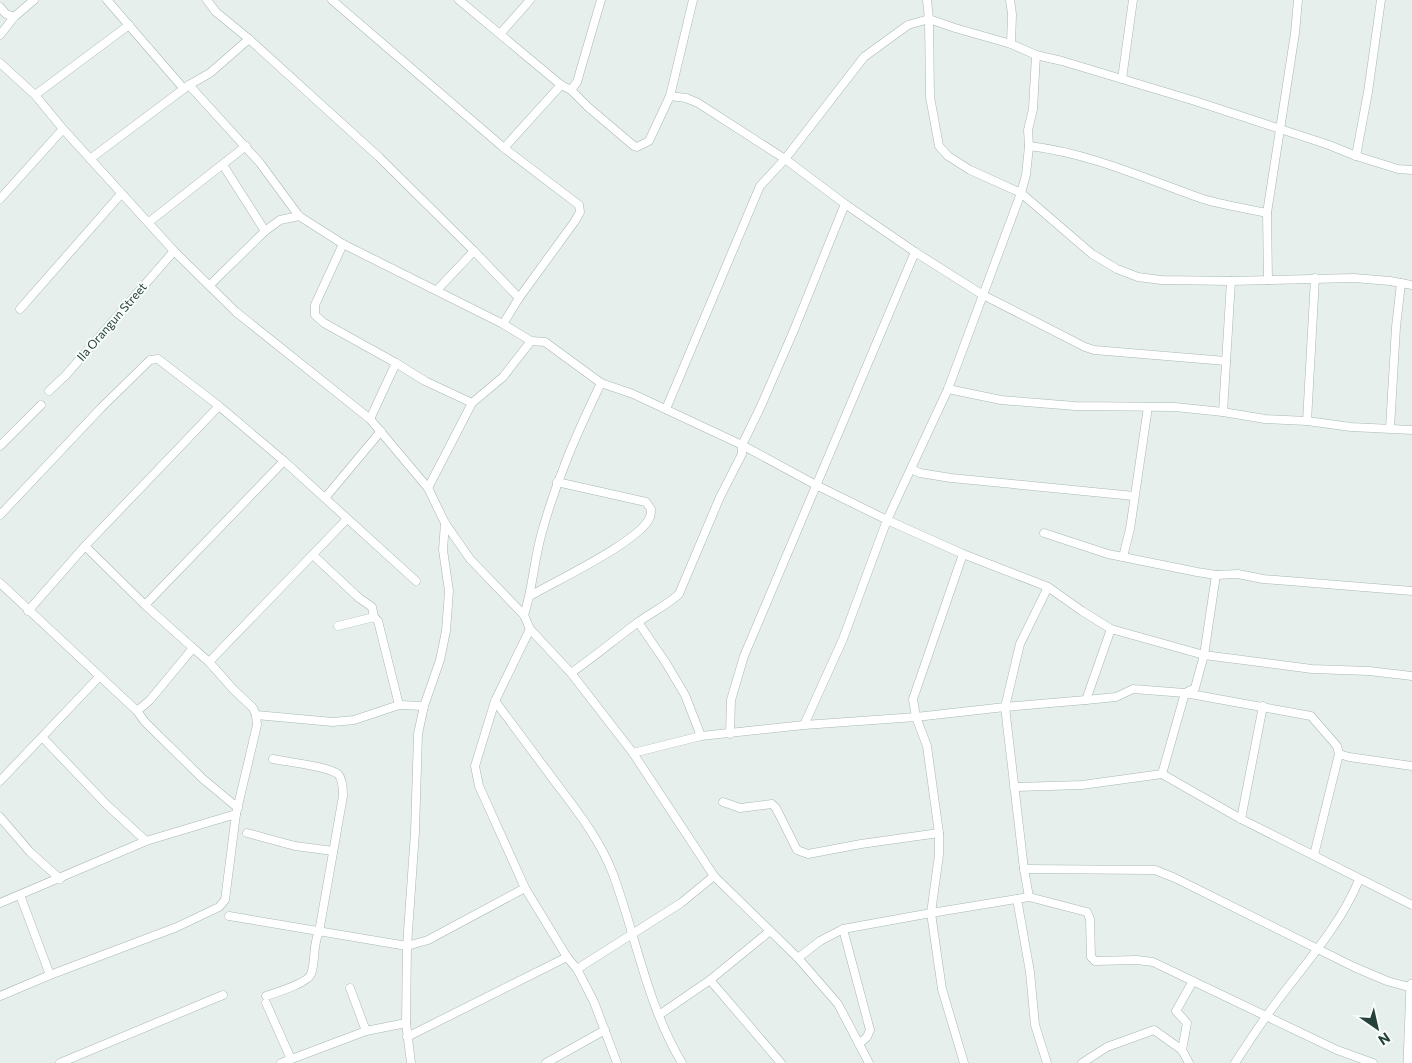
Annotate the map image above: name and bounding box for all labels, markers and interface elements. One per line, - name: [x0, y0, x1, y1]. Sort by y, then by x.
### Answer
- street label: Ila Orangun Street: [74, 279, 149, 363]
- north arrow: [1352, 1003, 1402, 1053]
- text: N: [1375, 1029, 1394, 1049]

